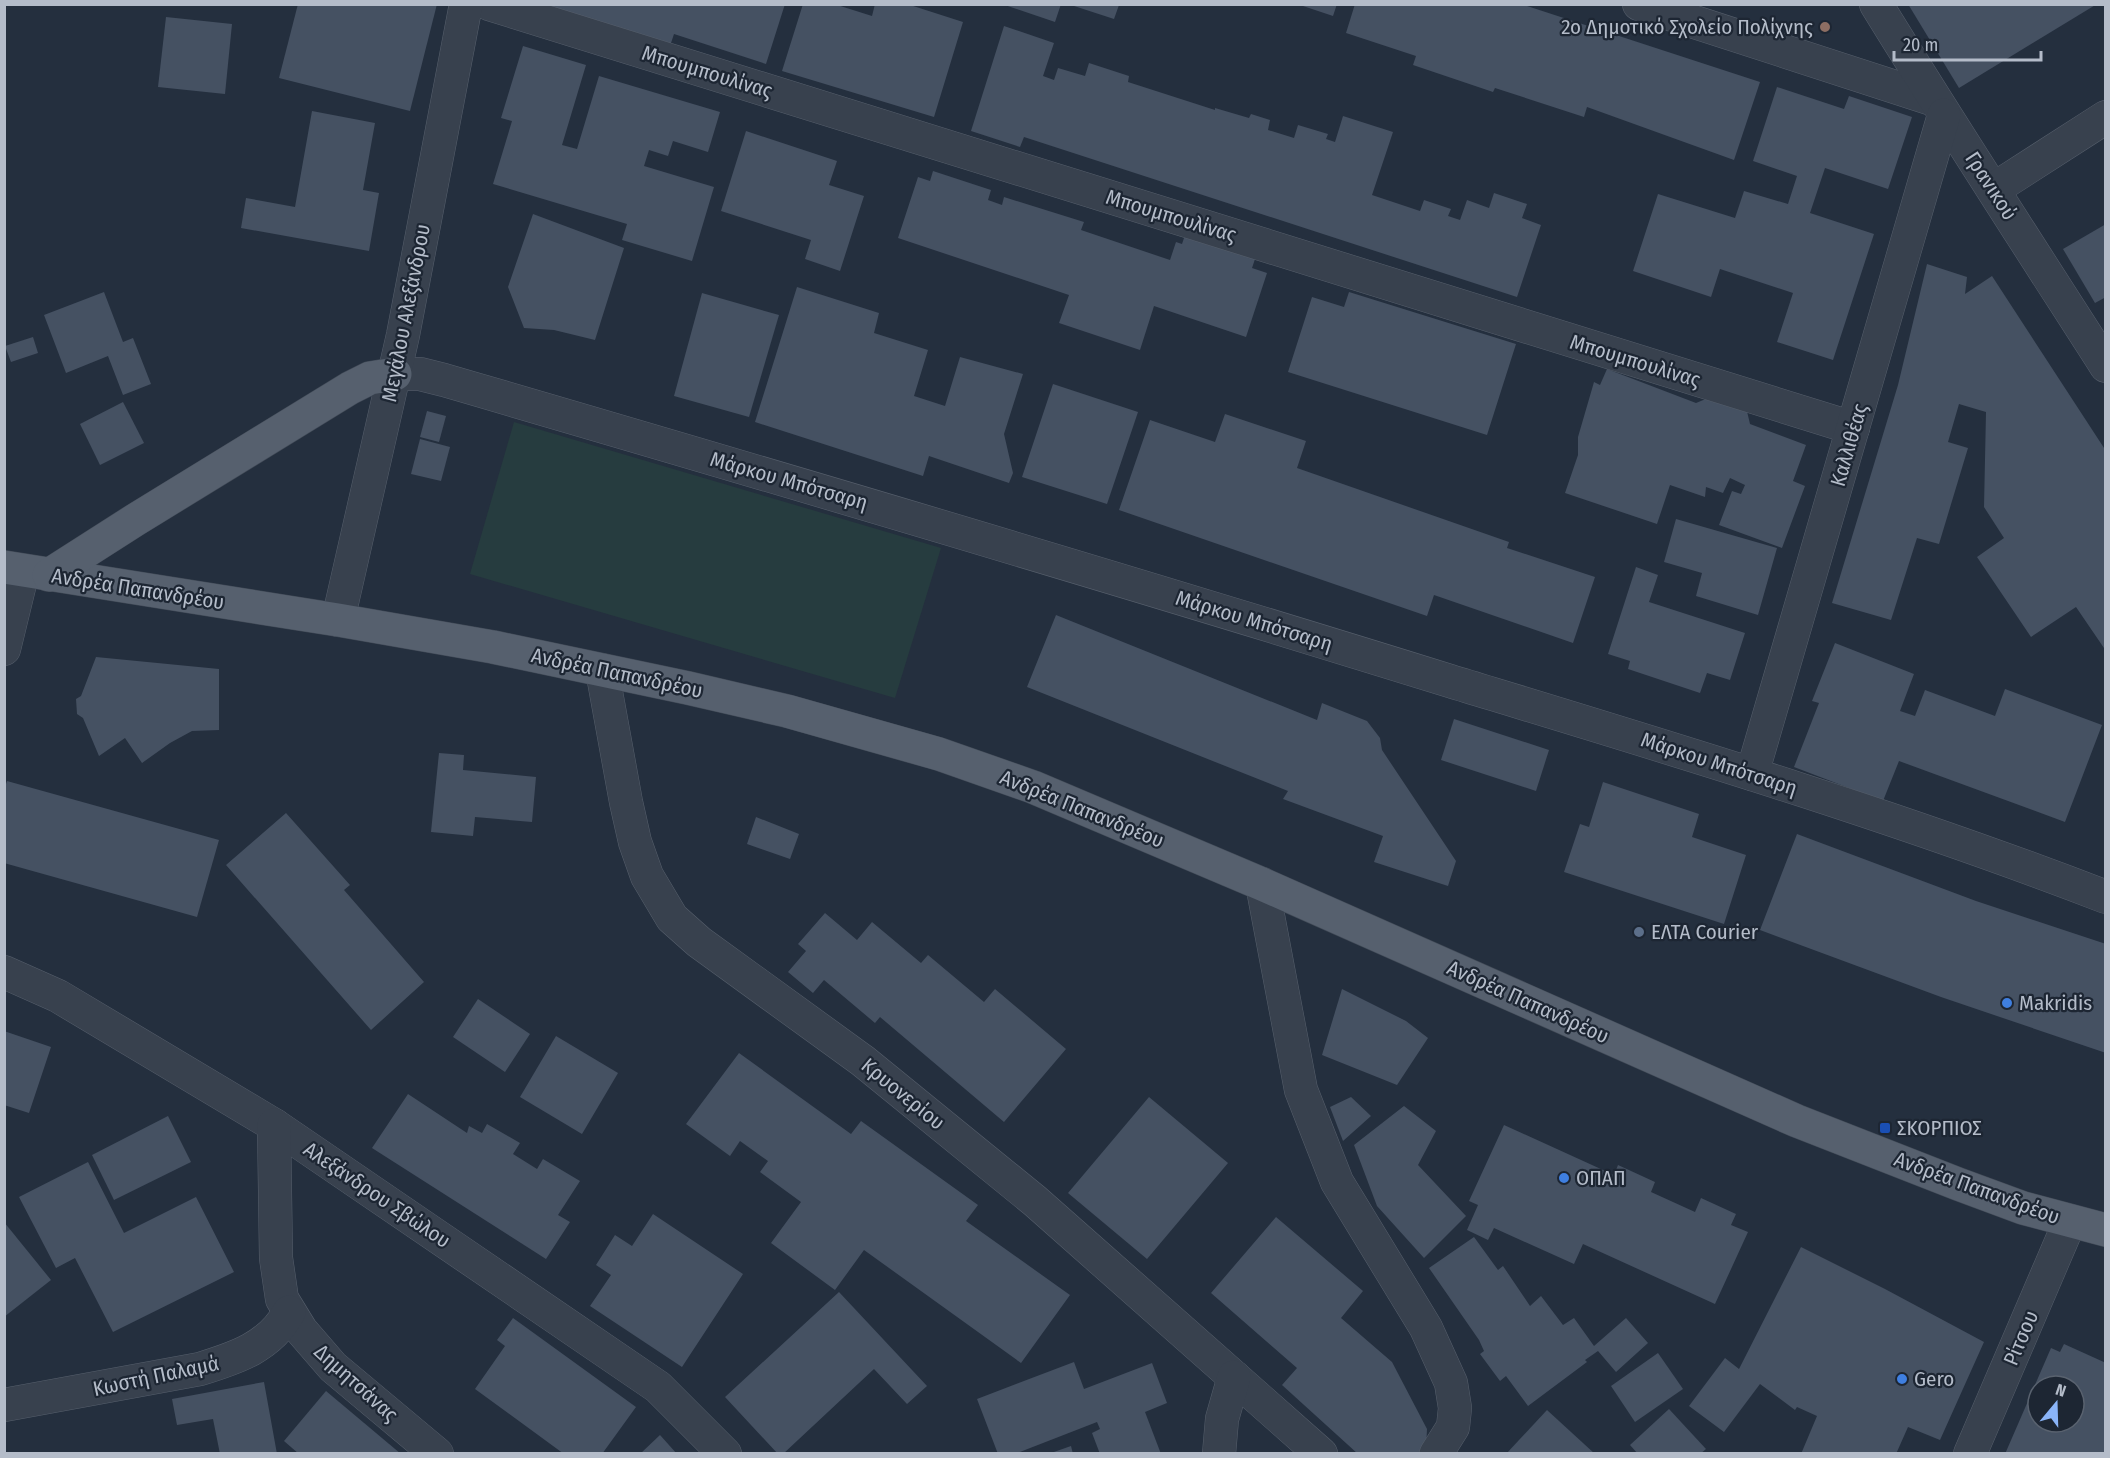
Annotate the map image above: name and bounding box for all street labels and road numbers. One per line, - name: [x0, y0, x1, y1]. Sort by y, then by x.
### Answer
- street label: Μπουμπουλίνας: [639, 40, 775, 104]
- street label: Γρανικού: [1959, 147, 2023, 225]
- street label: Μπουμπουλίνας: [1103, 184, 1239, 248]
- street label: Μεγάλου Αλεξάνδρου: [376, 222, 436, 404]
- street label: Μπουμπουλίνας: [1567, 329, 1703, 393]
- street label: Καλλιθέας: [1825, 400, 1873, 489]
- street label: Μάρκου Μπότσαρη: [707, 446, 871, 516]
- street label: Ανδρέα Παπανδρέου: [50, 563, 226, 615]
- street label: Μάρκου Μπότσαρη: [1172, 585, 1336, 657]
- street label: Ανδρέα Παπανδρέου: [529, 642, 705, 704]
- street label: Μάρκου Μπότσαρη: [1638, 726, 1800, 802]
- street label: Ανδρέα Παπανδρέου: [996, 764, 1168, 854]
- street label: Ανδρέα Παπανδρέου: [1443, 955, 1613, 1049]
- street label: Κρυονερίου: [856, 1052, 950, 1136]
- street label: Αλεξάνδρου Σβώλου: [299, 1136, 455, 1254]
- street label: Ανδρέα Παπανδρέου: [1891, 1146, 2063, 1230]
- street label: Ρίτσου: [1998, 1307, 2044, 1369]
- street label: Δημητσάνας: [309, 1339, 403, 1428]
- street label: Κωστή Παλαμά: [91, 1350, 221, 1402]

